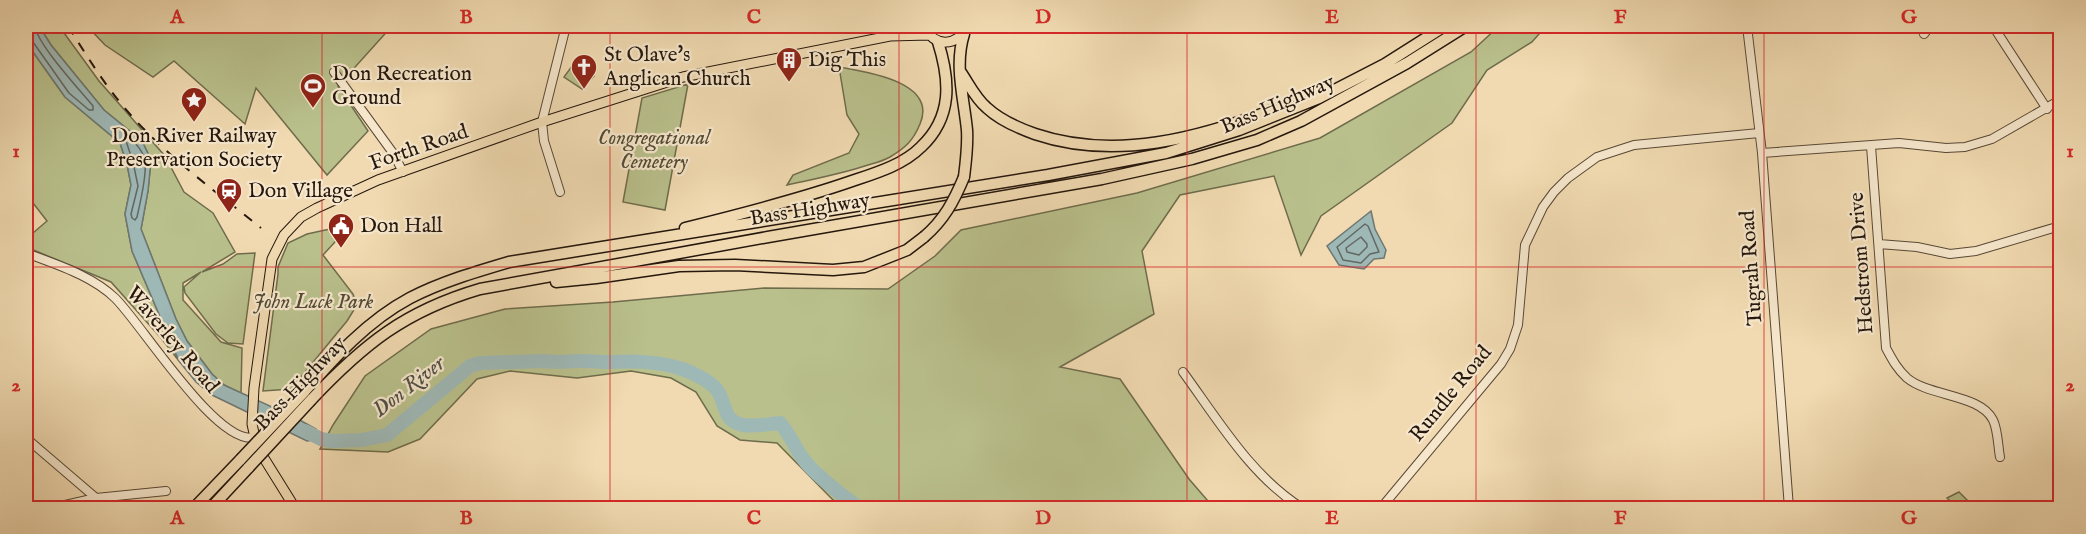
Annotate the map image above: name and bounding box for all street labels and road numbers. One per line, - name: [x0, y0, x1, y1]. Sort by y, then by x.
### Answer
- street label: Bass Highway: [1217, 69, 1340, 141]
- street label: Forth Road: [366, 118, 473, 177]
- street label: Bass Highway: [748, 187, 873, 233]
- street label: Hedstrom Drive: [1844, 191, 1880, 335]
- street label: Tugrah Road: [1734, 209, 1770, 327]
- street label: Waverley Road: [119, 281, 225, 400]
- street label: Bass Highway: [249, 331, 353, 437]
- street label: Rundle Road: [1404, 340, 1499, 448]

